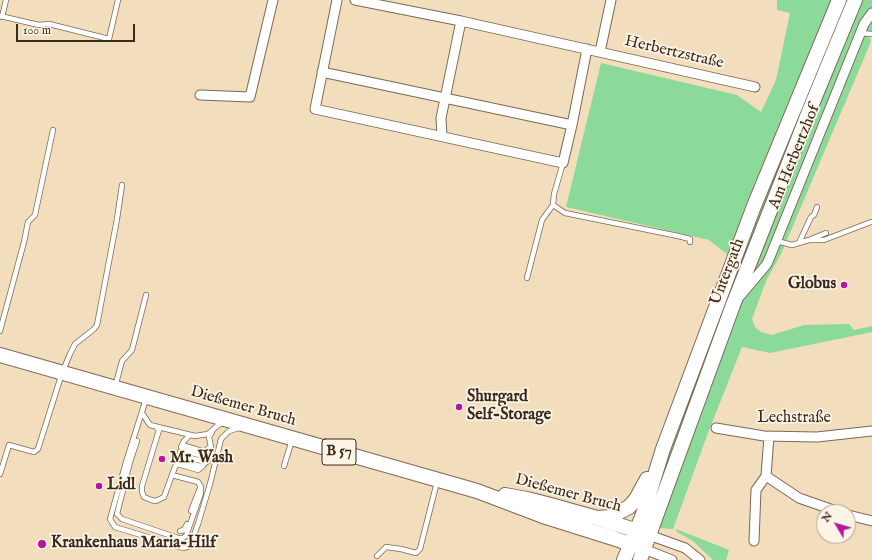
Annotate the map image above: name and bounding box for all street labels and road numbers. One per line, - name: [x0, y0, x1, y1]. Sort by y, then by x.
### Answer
- street label: Herbertzstraße: [623, 32, 725, 74]
- street label: Am Herbertzhof: [765, 102, 825, 212]
- street label: Untergath: [707, 236, 749, 308]
- street label: Dießemer Bruch: [188, 383, 298, 431]
- street label: Lechstraße: [757, 409, 831, 429]
- road number: B 57: [322, 439, 356, 465]
- street label: Dießemer Bruch: [513, 471, 623, 517]

